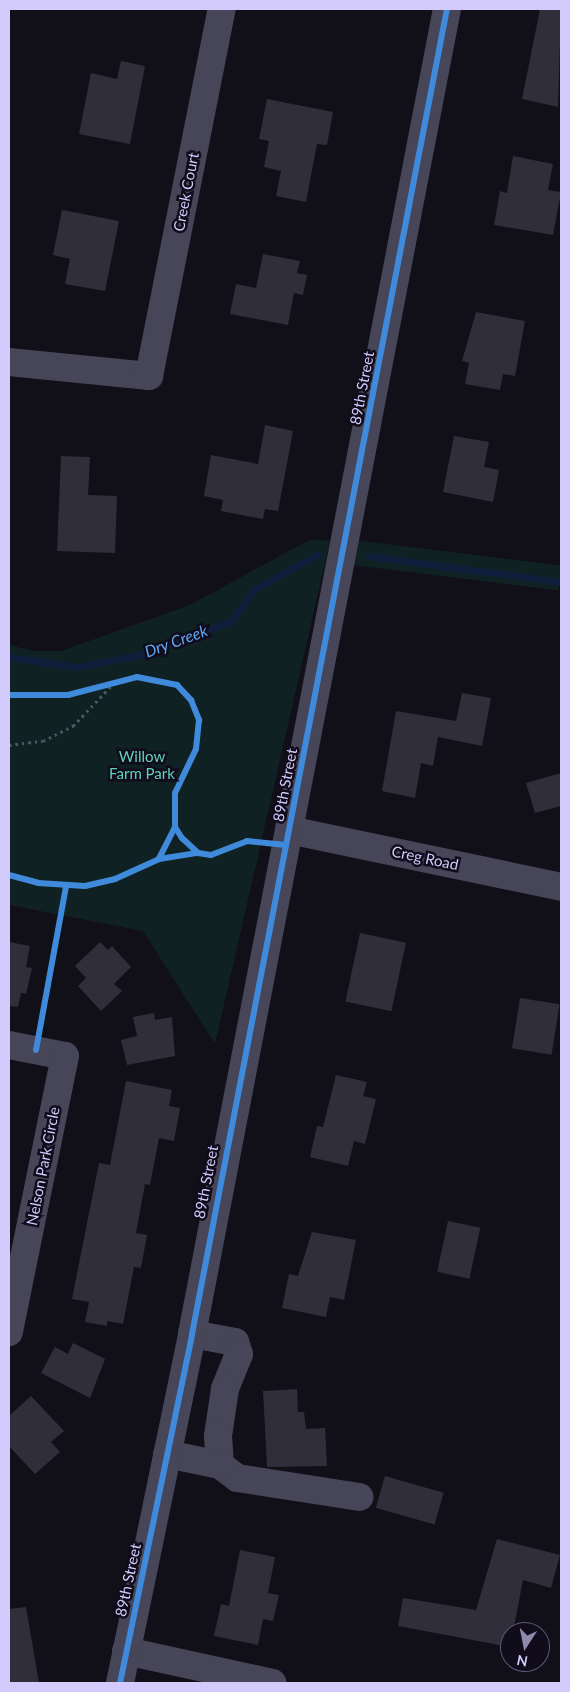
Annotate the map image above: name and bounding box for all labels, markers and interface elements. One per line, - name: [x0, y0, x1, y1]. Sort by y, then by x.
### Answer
- street label: Creek Court: [170, 151, 202, 233]
- street label: 89th Street: [346, 350, 378, 426]
- water label: Dry Creek: [142, 621, 210, 661]
- park label: Willow Farm Park: [109, 747, 175, 782]
- street label: 89th Street: [269, 747, 301, 823]
- street label: Creg Road: [390, 842, 460, 874]
- street label: Nelson Park Circle: [23, 1105, 63, 1227]
- street label: 89th Street: [190, 1144, 222, 1220]
- street label: 89th Street: [111, 1542, 145, 1618]
- north arrow: [500, 1622, 550, 1672]
- text: N: [515, 1652, 529, 1671]

